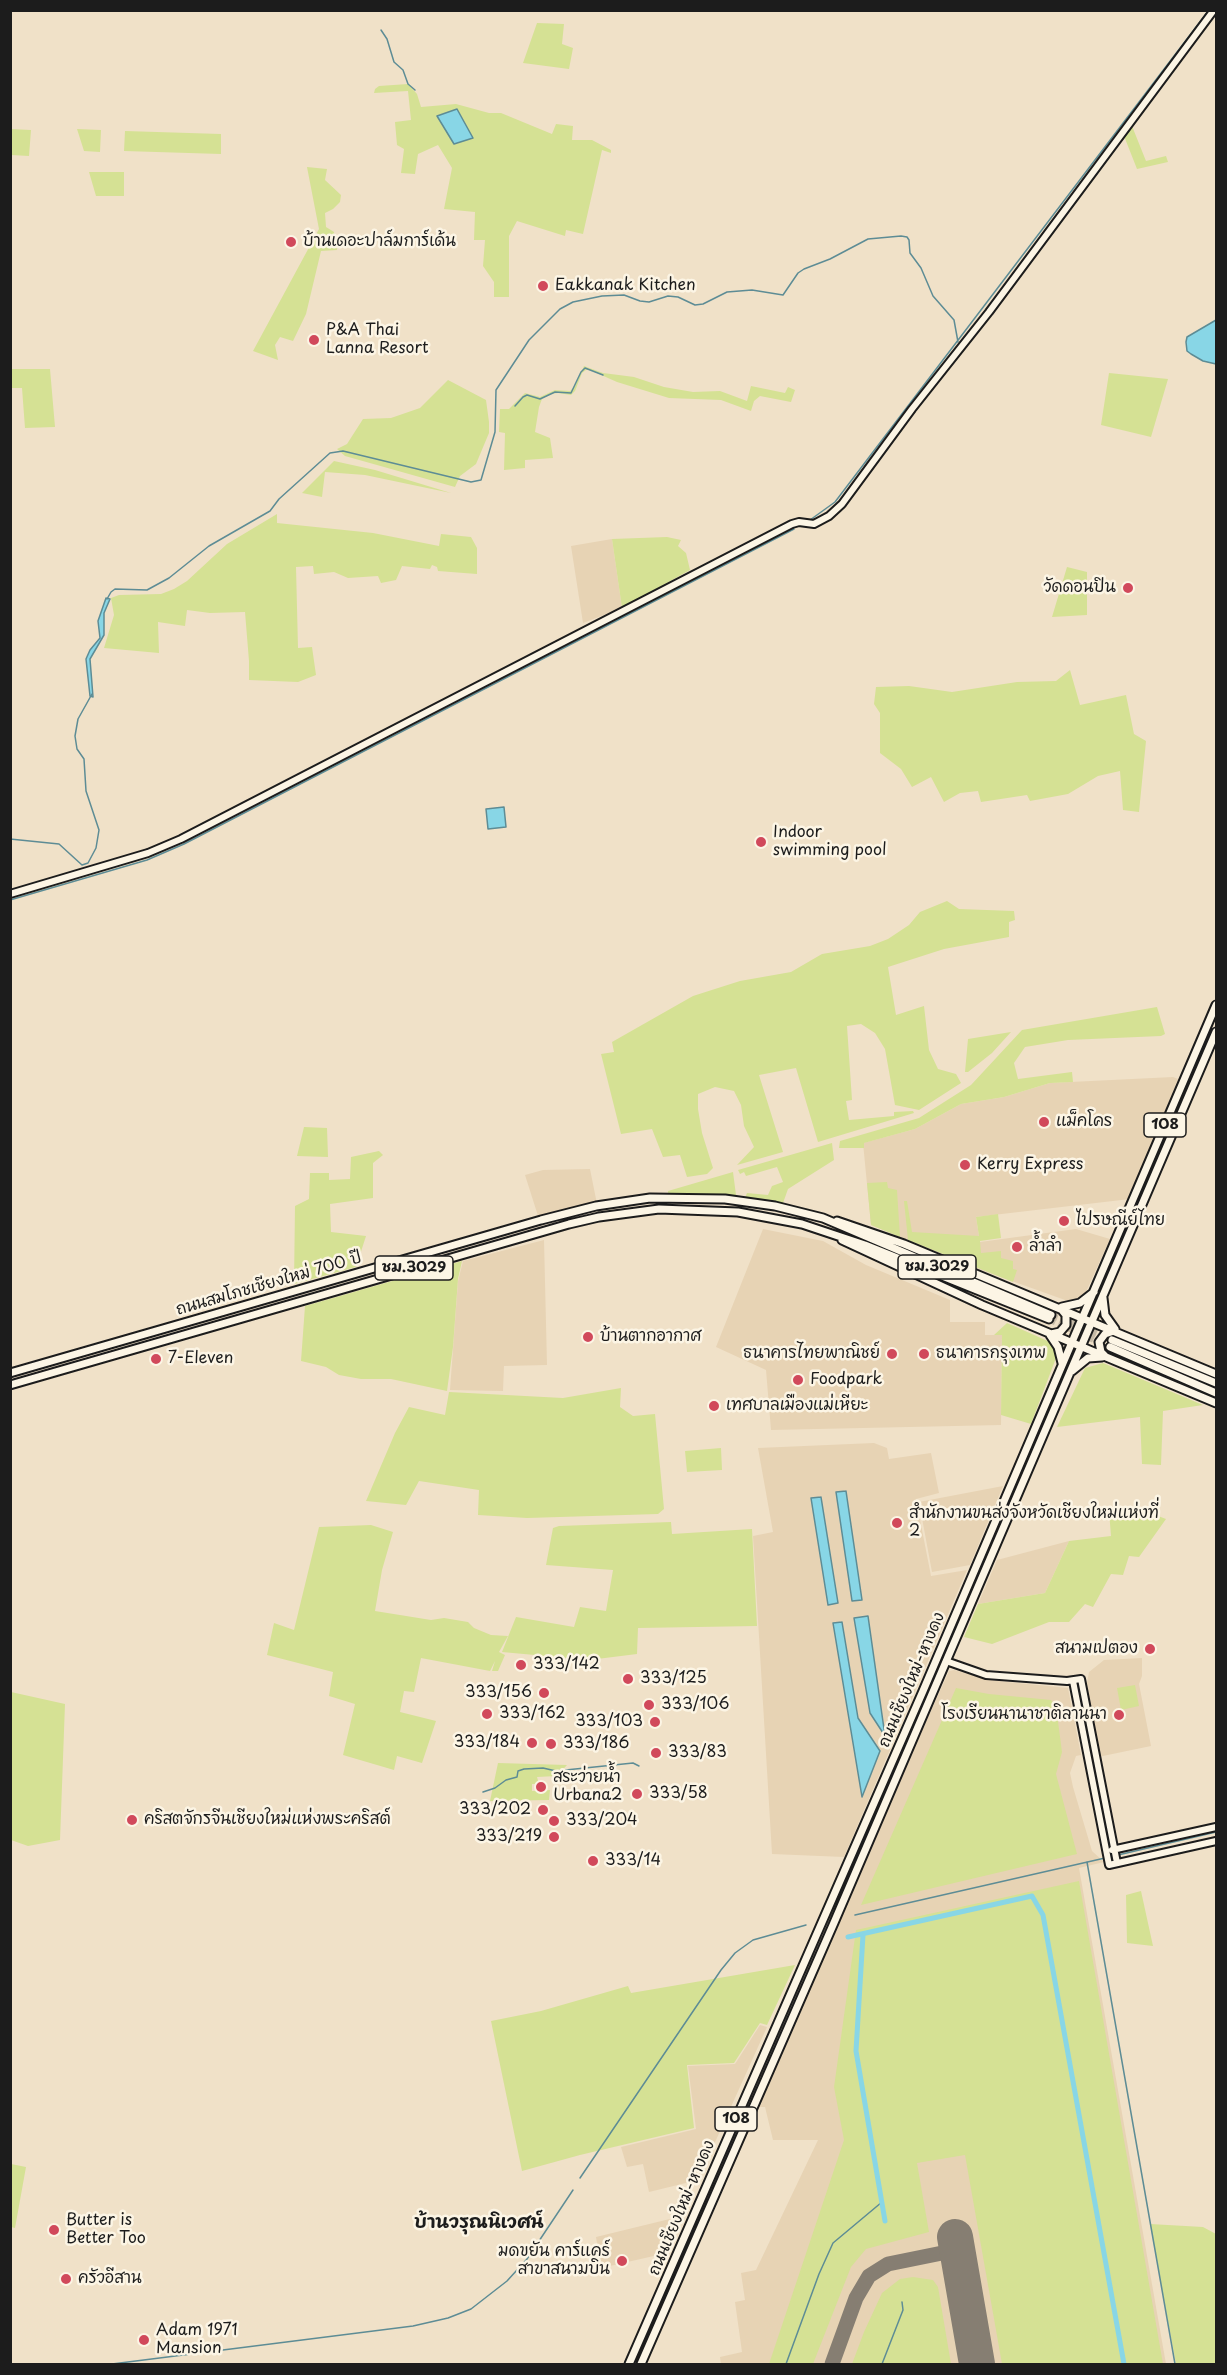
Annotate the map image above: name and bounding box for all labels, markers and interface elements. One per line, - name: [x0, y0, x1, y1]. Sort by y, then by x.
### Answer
- place label: บ้านเดอะปาล์มการ์เด้น: [303, 232, 456, 252]
- marker: บ้านเดอะปาล์มการ์เด้น: [284, 235, 298, 249]
- place label: Eakkanak Kitchen: [555, 276, 696, 296]
- marker: Eakkanak Kitchen: [536, 279, 550, 293]
- place label: P&A Thai Lanna Resort: [326, 321, 428, 359]
- marker: P&A Thai Lanna Resort: [307, 333, 321, 347]
- place label: วัดดอนปิน: [1043, 578, 1116, 598]
- marker: วัดดอนปิน: [1121, 581, 1135, 595]
- place label: Indoor swimming pool: [773, 823, 887, 861]
- marker: Indoor swimming pool: [754, 835, 768, 849]
- place label: แม็คโคร: [1056, 1112, 1112, 1132]
- road number: 108: [1144, 1113, 1186, 1137]
- marker: แม็คโคร: [1037, 1115, 1051, 1129]
- place label: Kerry Express: [977, 1155, 1083, 1175]
- marker: Kerry Express: [958, 1158, 972, 1172]
- place label: ไปรษณีย์ไทย: [1076, 1211, 1165, 1231]
- marker: ไปรษณีย์ไทย: [1057, 1214, 1071, 1228]
- place label: ล้ำลำ: [1029, 1237, 1062, 1257]
- marker: ล้ำลำ: [1010, 1240, 1024, 1254]
- street label: ถนนสมโภชเชียงใหม่ 700 ปี: [174, 1248, 364, 1320]
- road number: ชม.3029: [898, 1255, 976, 1279]
- road number: ชม.3029: [375, 1256, 453, 1280]
- place label: บ้านตากอากาศ: [600, 1327, 701, 1347]
- marker: บ้านตากอากาศ: [581, 1330, 595, 1344]
- place label: ธนาคารไทยพาณิชย์: [743, 1344, 880, 1364]
- place label: ธนาคารกรุงเทพ: [936, 1344, 1046, 1364]
- marker: ธนาคารไทยพาณิชย์: [885, 1347, 899, 1361]
- marker: ธนาคารกรุงเทพ: [917, 1347, 931, 1361]
- place label: 7-Eleven: [168, 1349, 233, 1369]
- marker: 7-Eleven: [149, 1352, 163, 1366]
- place label: Foodpark: [810, 1370, 882, 1390]
- marker: Foodpark: [791, 1373, 805, 1387]
- place label: เทศบาลเมืองแม่เหียะ: [726, 1396, 868, 1416]
- marker: เทศบาลเมืองแม่เหียะ: [707, 1399, 721, 1413]
- place label: สำนักงานขนส่งจังหวัดเชียงใหม่แห่งที่ 2: [909, 1504, 1159, 1542]
- marker: สำนักงานขนส่งจังหวัดเชียงใหม่แห่งที่ 2: [890, 1516, 904, 1530]
- street label: ถนนเชียงใหม่-หางดง: [875, 1610, 949, 1750]
- place label: สนามเปตอง: [1055, 1639, 1138, 1659]
- marker: สนามเปตอง: [1143, 1642, 1157, 1656]
- place label: 333/142: [533, 1655, 600, 1675]
- marker: 333/142: [514, 1658, 528, 1672]
- place label: 333/125: [640, 1669, 707, 1689]
- marker: 333/125: [621, 1672, 635, 1686]
- place label: 333/156: [465, 1683, 532, 1703]
- marker: 333/156: [537, 1686, 551, 1700]
- place label: 333/106: [661, 1695, 729, 1715]
- marker: 333/106: [642, 1698, 656, 1712]
- place label: 333/162: [499, 1704, 566, 1724]
- place label: โรงเรียนนานาชาติลานนา: [941, 1705, 1107, 1725]
- marker: 333/162: [480, 1707, 494, 1721]
- marker: โรงเรียนนานาชาติลานนา: [1112, 1708, 1126, 1722]
- place label: 333/103: [575, 1712, 643, 1732]
- marker: 333/103: [648, 1715, 662, 1729]
- place label: 333/184: [454, 1733, 520, 1753]
- place label: 333/186: [563, 1734, 629, 1754]
- marker: 333/184: [525, 1736, 539, 1750]
- marker: 333/186: [544, 1737, 558, 1751]
- place label: 333/83: [668, 1743, 727, 1763]
- marker: 333/83: [649, 1746, 663, 1760]
- place label: สระว่ายน้ำ Urbana2: [553, 1768, 622, 1806]
- marker: สระว่ายน้ำ Urbana2: [534, 1780, 548, 1794]
- place label: 333/58: [649, 1784, 708, 1804]
- marker: 333/58: [630, 1787, 644, 1801]
- place label: 333/202: [459, 1800, 531, 1820]
- marker: 333/202: [536, 1803, 550, 1817]
- place label: คริสตจักรจีนเชียงใหม่แห่งพระคริสต์: [144, 1810, 391, 1830]
- place label: 333/204: [566, 1811, 638, 1831]
- marker: คริสตจักรจีนเชียงใหม่แห่งพระคริสต์: [125, 1813, 139, 1827]
- marker: 333/204: [547, 1814, 561, 1828]
- place label: 333/219: [476, 1827, 542, 1847]
- marker: 333/219: [547, 1830, 561, 1844]
- place label: 333/14: [605, 1851, 661, 1871]
- marker: 333/14: [586, 1854, 600, 1868]
- road number: 108: [715, 2107, 757, 2131]
- street label: ถนนเชียงใหม่-หางดง: [645, 2138, 719, 2278]
- place label: Butter is Better Too: [66, 2211, 146, 2249]
- district label: บ้านวรุณนิเวศน์: [414, 2212, 544, 2234]
- marker: Butter is Better Too: [47, 2223, 61, 2237]
- place label: มดขยัน คาร์แคร์ สาขาสนามบิน: [498, 2242, 610, 2280]
- marker: มดขยัน คาร์แคร์ สาขาสนามบิน: [615, 2254, 629, 2268]
- place label: ครัวอีสาน: [78, 2269, 142, 2289]
- marker: ครัวอีสาน: [59, 2272, 73, 2286]
- place label: Adam 1971 Mansion: [156, 2321, 238, 2359]
- marker: Adam 1971 Mansion: [137, 2333, 151, 2347]

